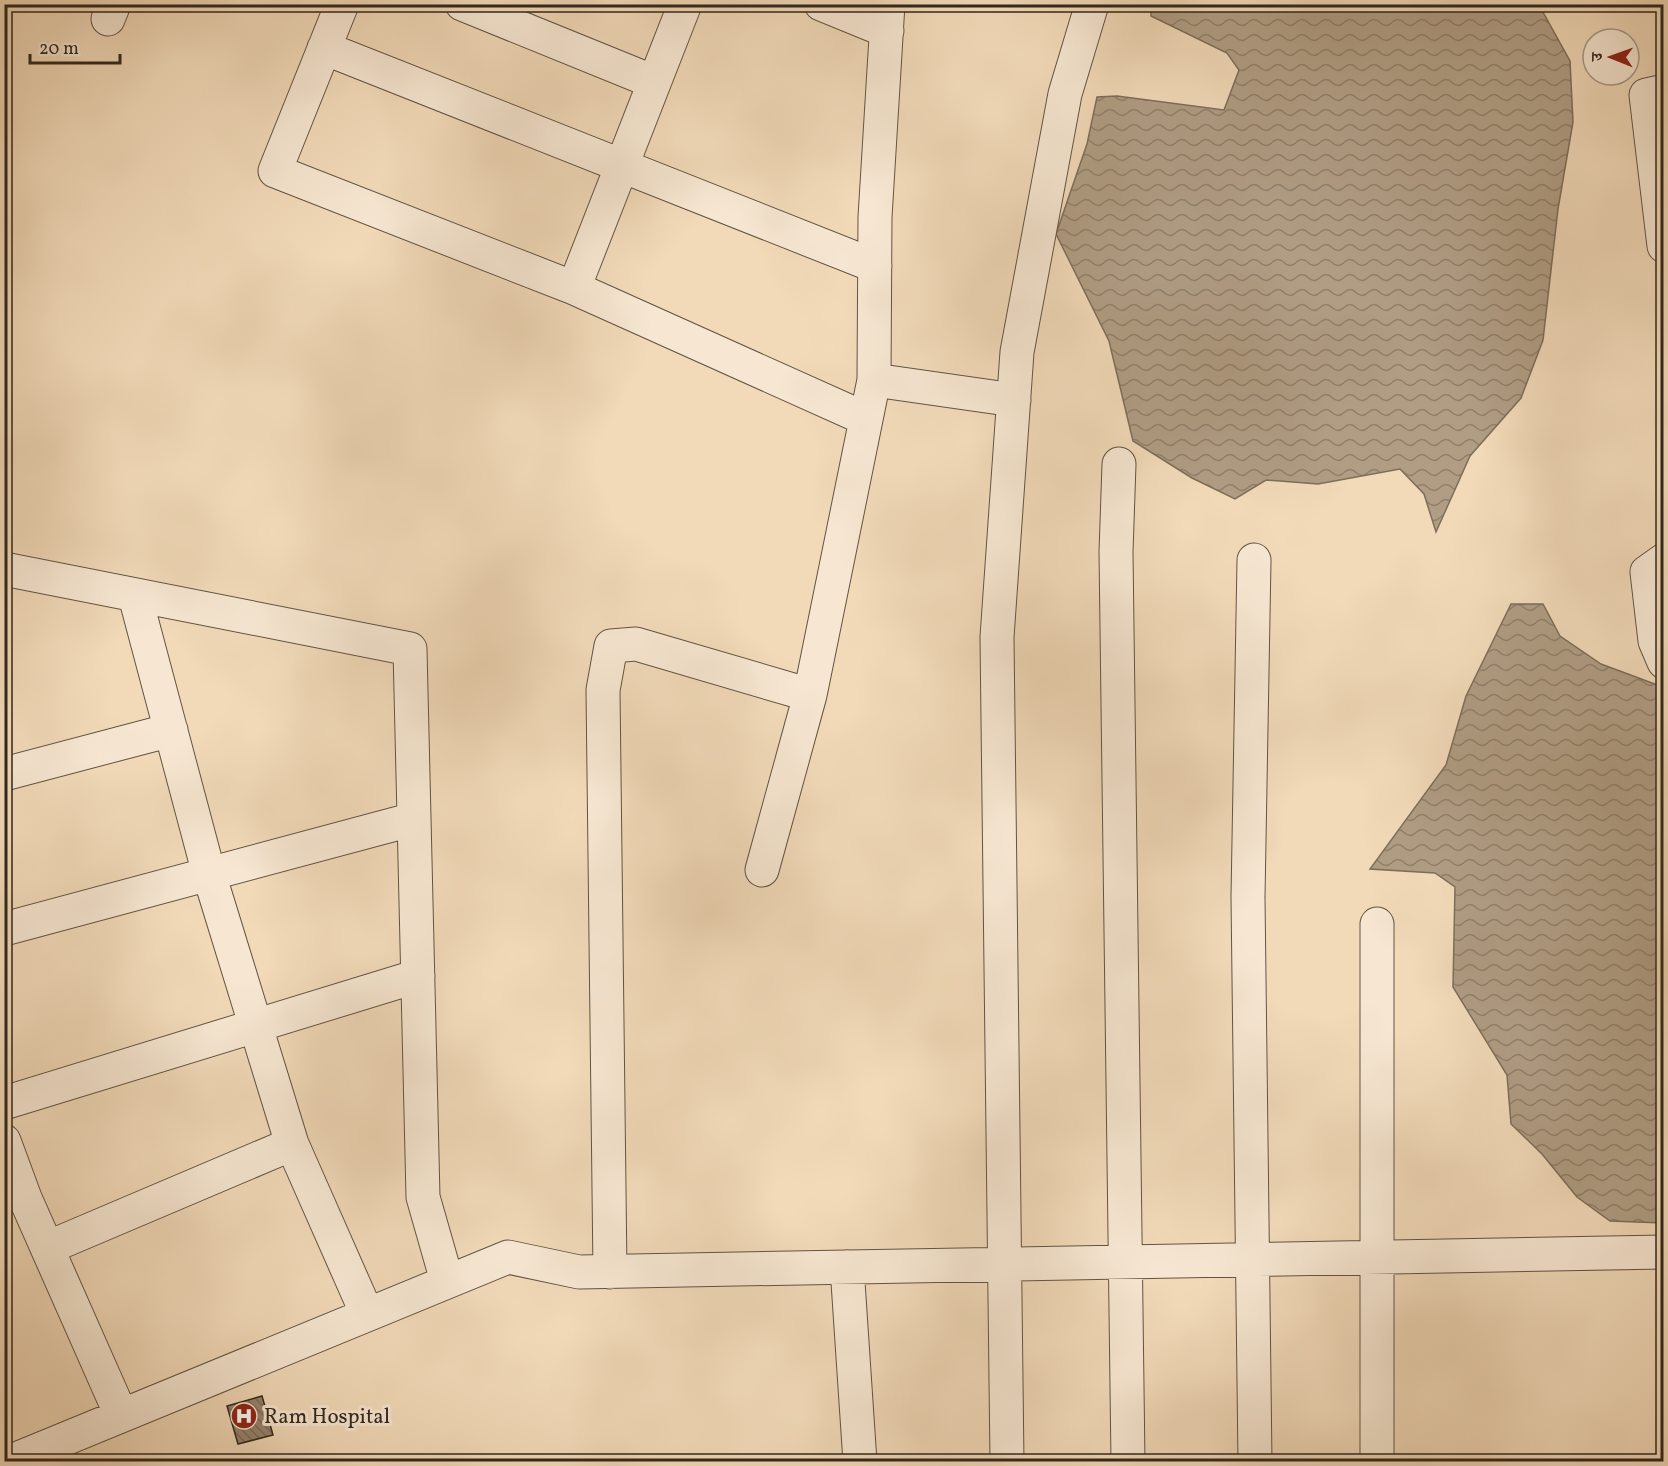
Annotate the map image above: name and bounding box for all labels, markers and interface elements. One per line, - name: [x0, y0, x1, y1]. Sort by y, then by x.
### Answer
- scale bar: [30, 27, 120, 65]
- north arrow: [1581, 27, 1641, 87]
- text: 20 m: [39, 37, 79, 62]
- text: उ: [1587, 51, 1609, 62]
- hospital icon: Ram Hospital: [229, 1401, 259, 1431]
- place label: Ram Hospital: [264, 1403, 390, 1432]

